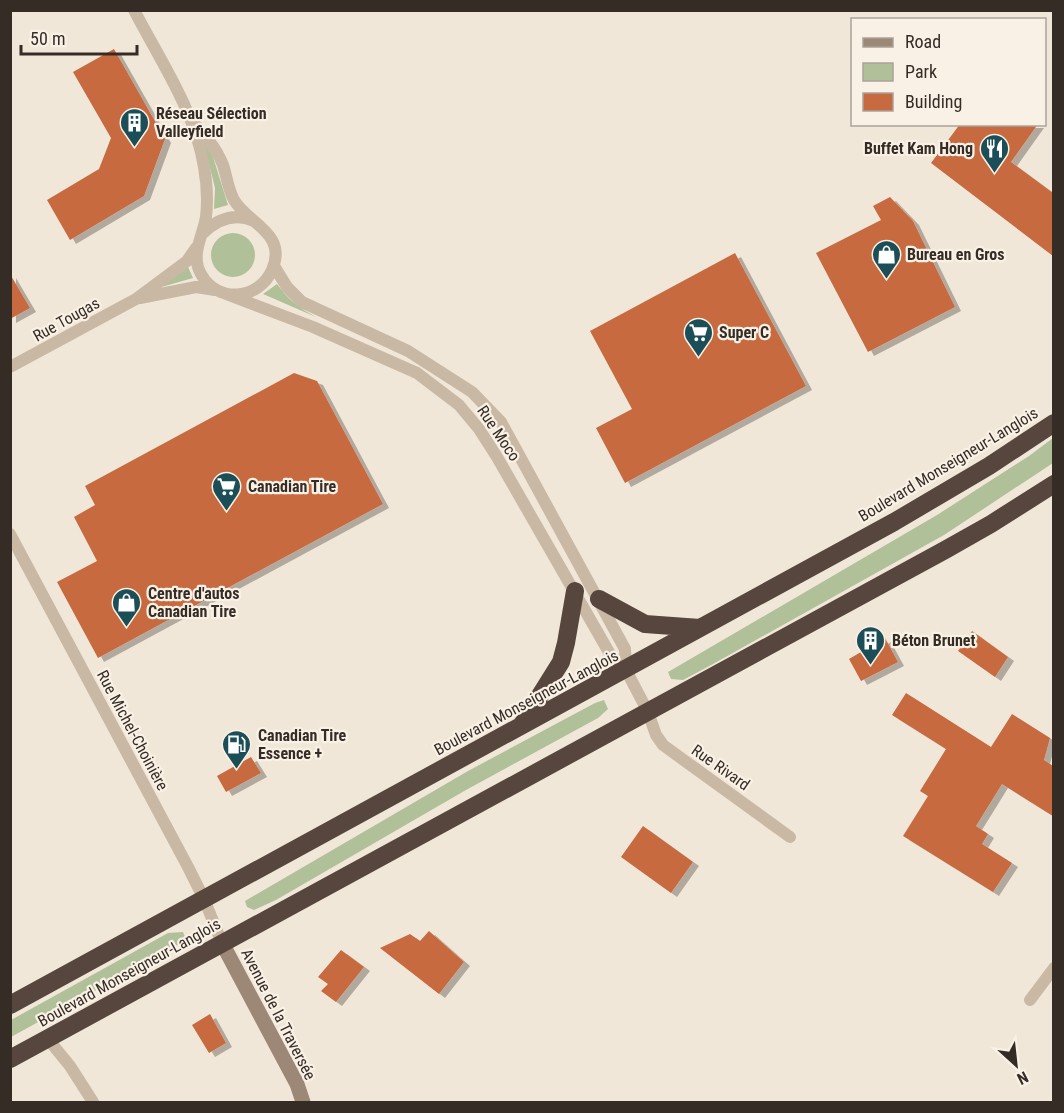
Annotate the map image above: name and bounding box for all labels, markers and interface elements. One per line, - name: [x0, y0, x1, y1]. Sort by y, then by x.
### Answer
- scale bar: [21, 18, 136, 56]
- legend: [851, 18, 1046, 126]
- text: 50 m: [30, 28, 65, 49]
- text: Road: [905, 31, 941, 52]
- text: Park: [905, 61, 937, 82]
- text: Building: [905, 91, 962, 112]
- place label: Réseau Sélection Valleyfield: [156, 104, 267, 141]
- building icon: Réseau Sélection Valleyfield: [119, 106, 151, 148]
- restaurant icon: Buffet Kam Hong: [978, 132, 1010, 174]
- place label: Buffet Kam Hong: [864, 139, 973, 158]
- shop icon: Bureau en Gros: [870, 238, 902, 280]
- place label: Bureau en Gros: [907, 245, 1005, 264]
- street label: Rue Tougas: [30, 293, 103, 346]
- supermarket icon: Super C: [682, 316, 714, 358]
- place label: Super C: [719, 323, 769, 342]
- street label: Rue Moco: [473, 402, 524, 465]
- street label: Boulevard Monseigneur-Langlois: [855, 403, 1041, 526]
- supermarket icon: Canadian Tire: [211, 470, 243, 512]
- place label: Canadian Tire: [248, 477, 337, 496]
- place label: Centre d'autos Canadian Tire: [148, 584, 239, 621]
- shop icon: Centre d'autos Canadian Tire: [111, 586, 143, 628]
- building icon: Béton Brunet: [855, 624, 887, 666]
- place label: Béton Brunet: [892, 631, 976, 650]
- street label: Boulevard Monseigneur-Langlois: [431, 646, 622, 759]
- street label: Rue Michel-Choinière: [93, 667, 172, 793]
- place label: Canadian Tire Essence +: [258, 726, 347, 763]
- fuel station icon: Canadian Tire Essence +: [221, 728, 253, 770]
- street label: Rue Rivard: [688, 741, 753, 794]
- street label: Boulevard Monseigneur-Langlois: [35, 914, 224, 1031]
- street label: Avenue de la Traversée: [237, 945, 320, 1083]
- north arrow: [986, 1035, 1046, 1095]
- text: N: [1014, 1067, 1031, 1089]

